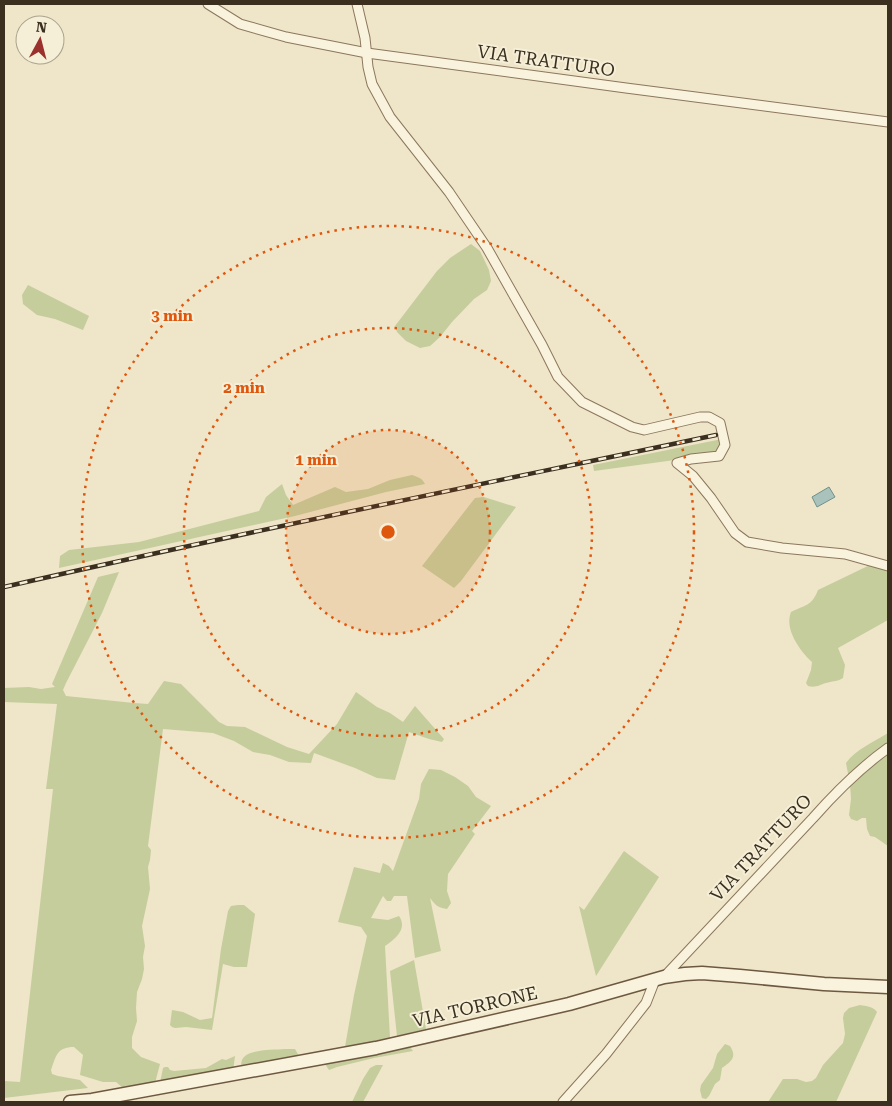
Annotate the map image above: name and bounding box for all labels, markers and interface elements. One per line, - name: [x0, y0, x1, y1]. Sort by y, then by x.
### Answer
- north arrow: [15, 15, 65, 65]
- text: N: [35, 18, 48, 36]
- street label: VIA TRATTURO: [476, 40, 616, 81]
- text: 3 min: [151, 307, 193, 325]
- text: 2 min: [223, 379, 265, 397]
- text: 1 min: [295, 451, 337, 469]
- centre of rings: [379, 523, 397, 541]
- street label: VIA TRATTURO: [706, 790, 816, 906]
- street label: VIA TORRONE: [410, 982, 539, 1031]

